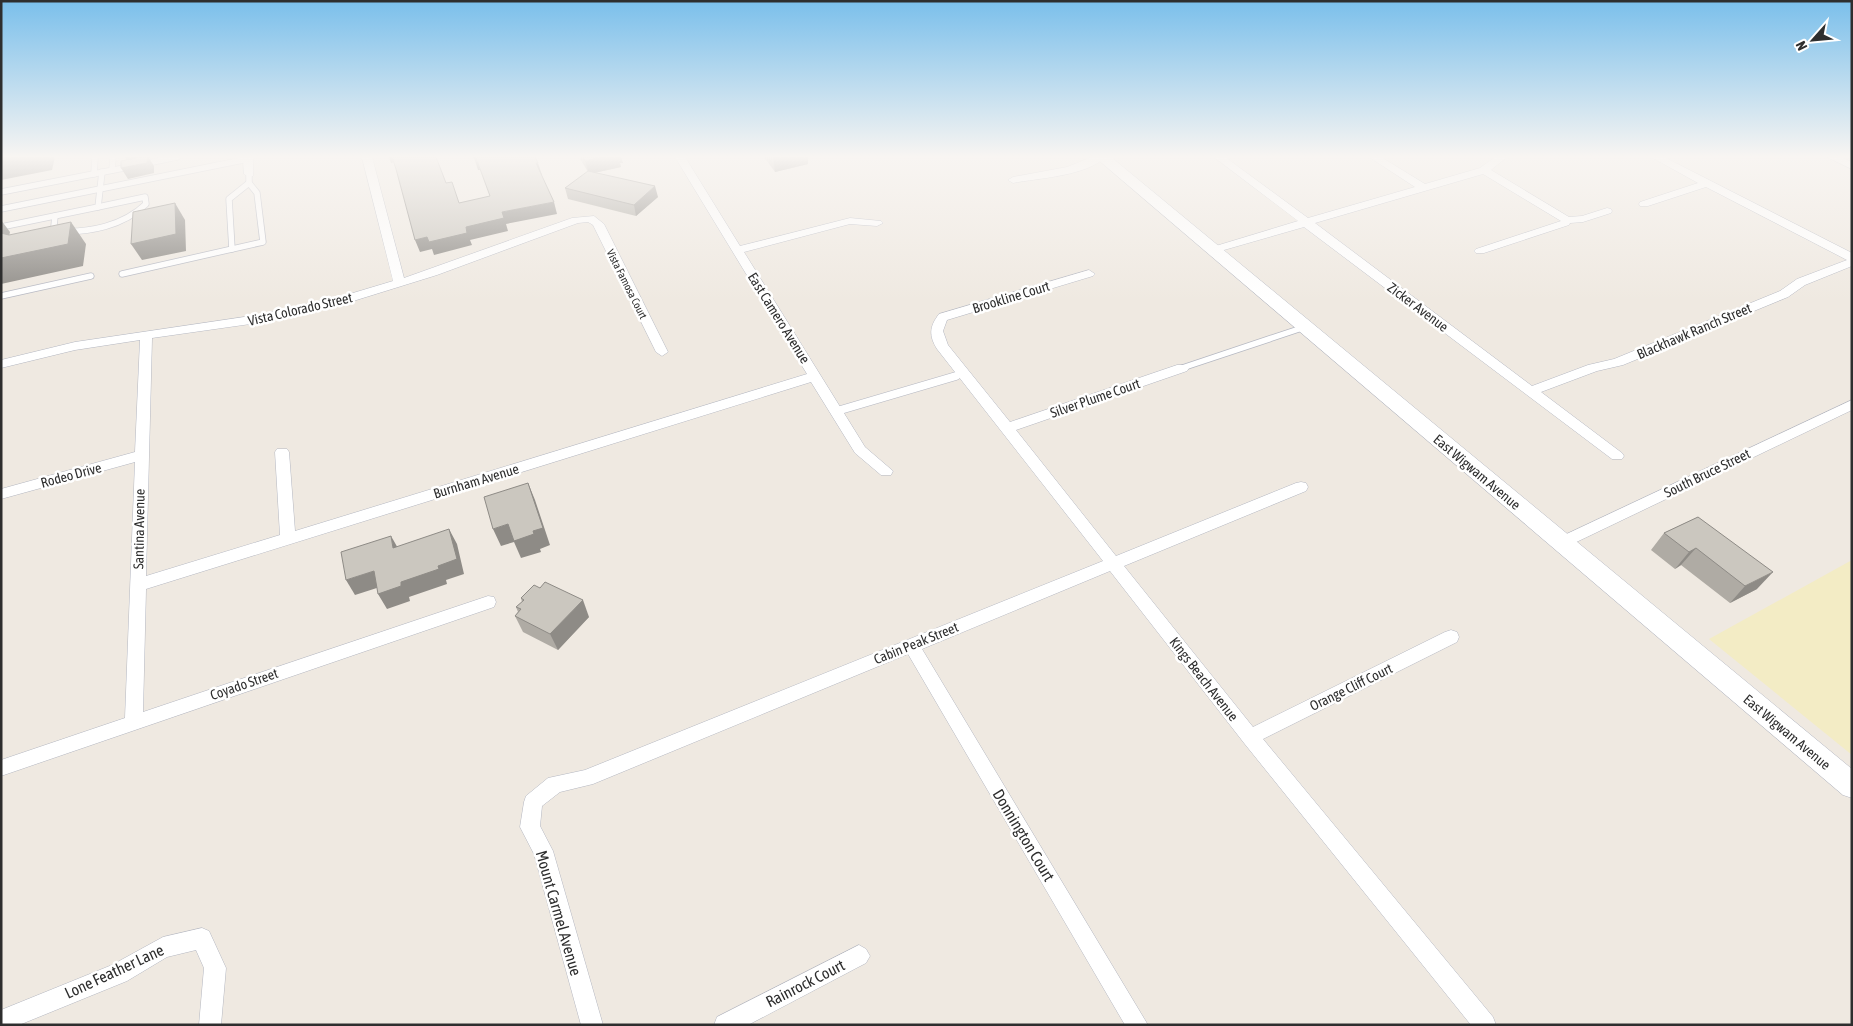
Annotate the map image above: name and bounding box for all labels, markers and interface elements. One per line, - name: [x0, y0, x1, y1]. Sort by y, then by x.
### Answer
- north arrow: [1788, 15, 1838, 65]
- text: N: [1792, 39, 1810, 53]
- street label: Vista Famosa Court: [604, 247, 650, 321]
- street label: East Camero Avenue: [745, 270, 813, 366]
- street label: Brookline Court: [971, 278, 1051, 316]
- street label: Zicker Avenue: [1385, 279, 1451, 335]
- street label: Vista Colorado Street: [246, 289, 354, 329]
- street label: Blackhawk Ranch Street: [1634, 300, 1754, 362]
- street label: Silver Plume Court: [1048, 375, 1142, 421]
- street label: East Wigwam Avenue: [1430, 431, 1524, 513]
- street label: South Bruce Street: [1661, 445, 1753, 501]
- street label: Rodeo Drive: [39, 459, 103, 491]
- street label: Burnham Avenue: [431, 460, 521, 502]
- street label: Santina Avenue: [130, 489, 148, 569]
- street label: Cabin Peak Street: [871, 619, 961, 667]
- street label: Kings Beach Avenue: [1166, 634, 1242, 724]
- street label: Orange Cliff Court: [1307, 660, 1395, 714]
- street label: Coyado Street: [208, 665, 280, 703]
- street label: East Wigwam Avenue: [1740, 691, 1834, 773]
- street label: Donnington Court: [989, 786, 1059, 885]
- street label: Mount Carmel Avenue: [533, 848, 585, 978]
- street label: Lone Feather Lane: [62, 940, 166, 1002]
- street label: Rainrock Court: [763, 955, 848, 1011]

